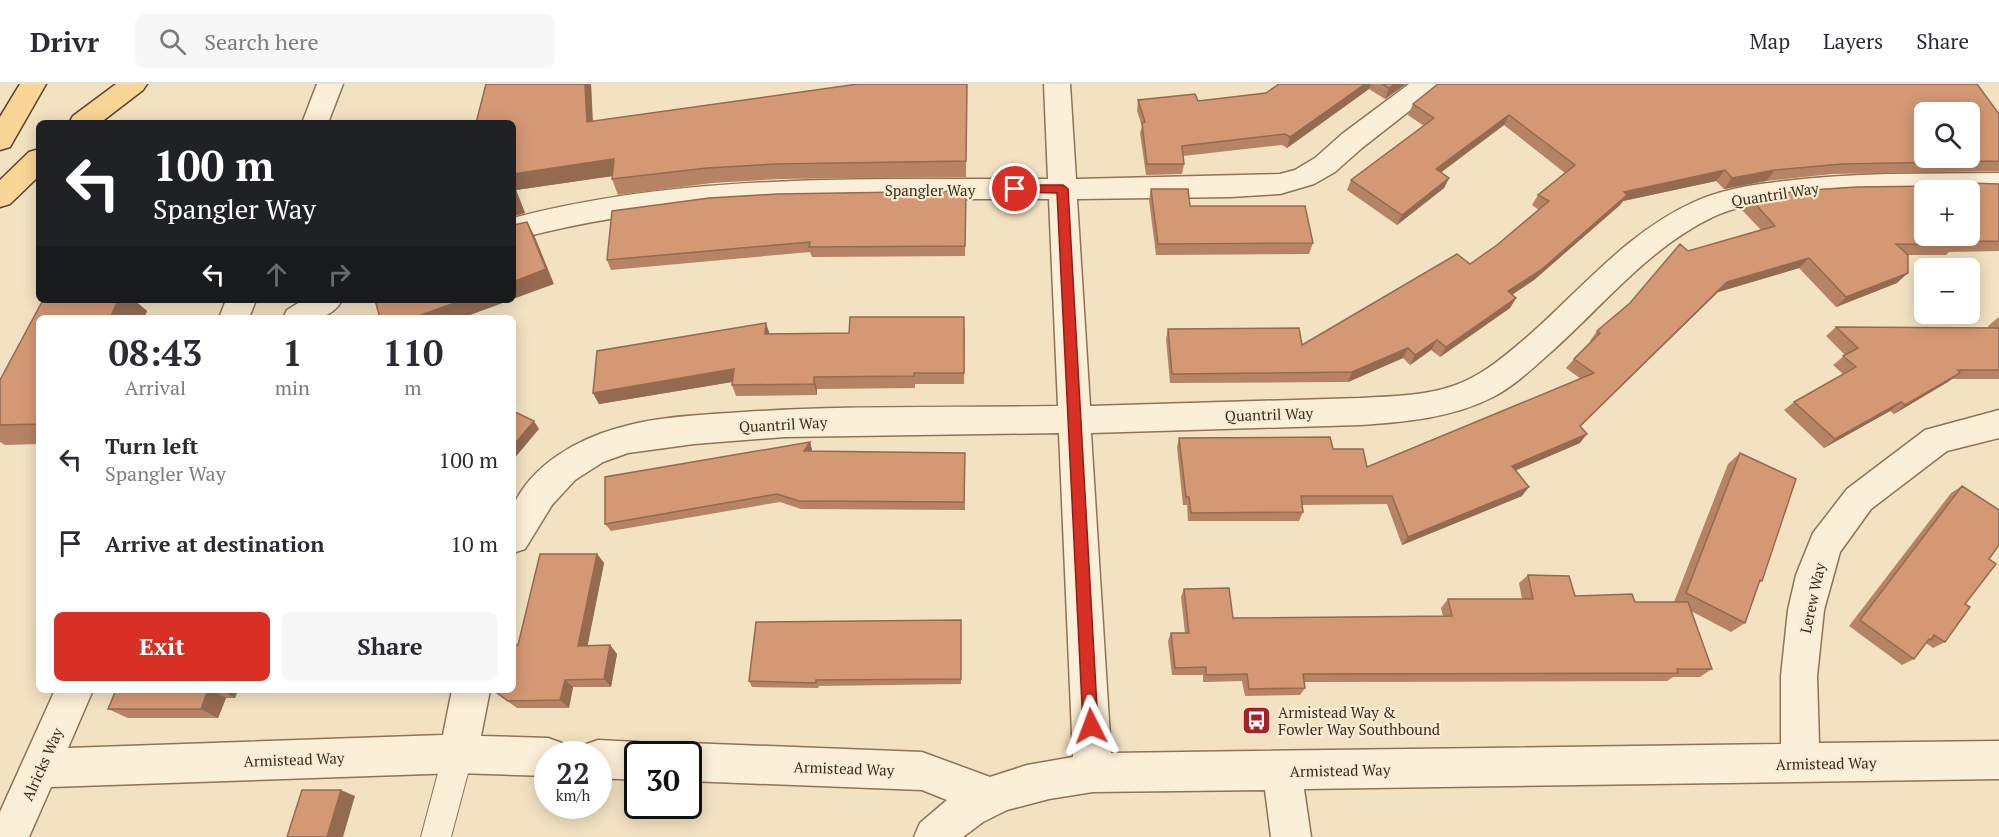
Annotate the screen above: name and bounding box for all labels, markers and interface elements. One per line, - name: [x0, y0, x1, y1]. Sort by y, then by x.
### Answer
- search box: [135, 14, 555, 68]
- text: Drivr: [30, 23, 99, 60]
- icon: search: [156, 25, 189, 58]
- text: Search here: [204, 27, 319, 56]
- text: Map: [1749, 27, 1790, 55]
- text: Layers: [1823, 27, 1883, 55]
- text: Share: [1916, 27, 1969, 55]
- map controls: [1914, 102, 1980, 324]
- button: search: [1914, 102, 1980, 168]
- text: 100 m: [153, 137, 274, 193]
- icon: left: [54, 144, 132, 222]
- pin: [989, 163, 1040, 214]
- icon: arrive: [998, 172, 1031, 205]
- street label: Quantril Way: [1730, 177, 1821, 211]
- street label: Spangler Way: [885, 180, 976, 200]
- button: +: [1914, 180, 1980, 246]
- text: Spangler Way: [153, 191, 316, 227]
- icon: left: [197, 258, 230, 291]
- icon: ahead: [260, 258, 293, 291]
- icon: right: [323, 258, 356, 291]
- button: −: [1914, 258, 1980, 324]
- text: 08:43: [109, 329, 202, 376]
- text: 1: [282, 329, 303, 376]
- text: 110: [382, 329, 443, 376]
- text: Arrival: [125, 374, 186, 401]
- text: min: [275, 374, 310, 401]
- text: m: [404, 374, 422, 401]
- street label: Quantril Way: [1224, 402, 1314, 426]
- street label: Quantril Way: [738, 412, 828, 436]
- text: Turn left: [105, 431, 198, 460]
- icon: left: [54, 443, 87, 476]
- text: 100 m: [438, 445, 498, 474]
- text: Spangler Way: [105, 460, 226, 487]
- icon: arrive: [54, 527, 87, 560]
- text: Arrive at destination: [105, 529, 324, 558]
- text: 10 m: [450, 529, 498, 558]
- street label: Lerew Way: [1795, 560, 1829, 635]
- button: Exit: [54, 612, 270, 681]
- button: Share: [282, 612, 498, 681]
- position arrow: [1059, 694, 1123, 758]
- place label: Armistead Way & Fowler Way Southbound: [1278, 702, 1440, 739]
- bus stop icon: Armistead Way & Fowler Way Southbound: [1241, 705, 1273, 737]
- street label: Alricks Way: [17, 724, 67, 804]
- speed limit sign: 30: [624, 741, 702, 819]
- street label: Armistead Way: [243, 747, 345, 771]
- street label: Armistead Way: [1775, 752, 1877, 774]
- text: 22: [556, 753, 590, 793]
- street label: Armistead Way: [793, 756, 895, 780]
- street label: Armistead Way: [1289, 759, 1391, 781]
- text: km/h: [556, 785, 590, 805]

